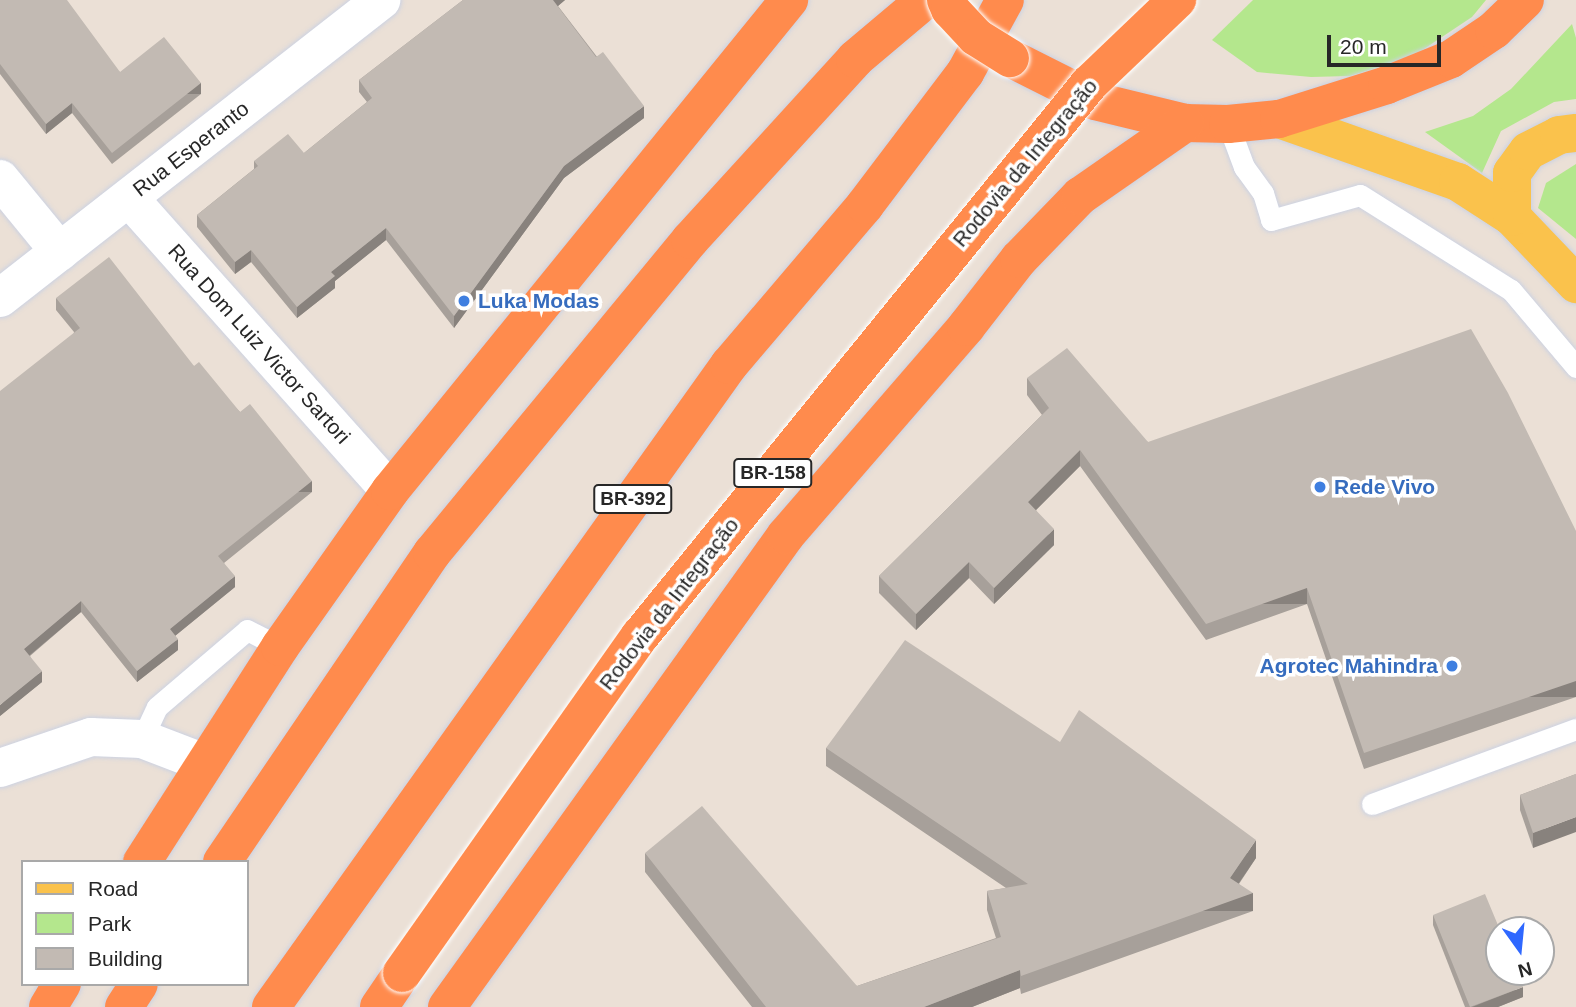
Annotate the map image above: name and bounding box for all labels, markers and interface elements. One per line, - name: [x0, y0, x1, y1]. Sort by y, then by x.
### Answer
- scale bar: [1331, 21, 1445, 65]
- text: 20 m: [1340, 35, 1387, 58]
- street label: Rodovia da Integração: [947, 74, 1103, 252]
- street label: Rua Esperanto: [128, 96, 254, 202]
- street label: Rua Dom Luiz Victor Sartori: [163, 239, 355, 449]
- place label: Luka Modas: [478, 288, 599, 314]
- marker: Luka Modas: [456, 293, 472, 309]
- road number: BR-158: [733, 458, 813, 488]
- place label: Rede Vivo: [1334, 474, 1435, 500]
- marker: Rede Vivo: [1312, 479, 1328, 495]
- road number: BR-392: [593, 484, 673, 514]
- street label: Rodovia da Integração: [594, 513, 744, 695]
- place label: Agrotec Mahindra: [1259, 653, 1438, 679]
- marker: Agrotec Mahindra: [1444, 658, 1460, 674]
- legend: [21, 860, 248, 986]
- text: Road: [88, 877, 138, 900]
- text: Park: [88, 912, 131, 935]
- north arrow: [1485, 916, 1555, 986]
- text: Building: [88, 947, 163, 970]
- text: N: [1516, 958, 1534, 982]

